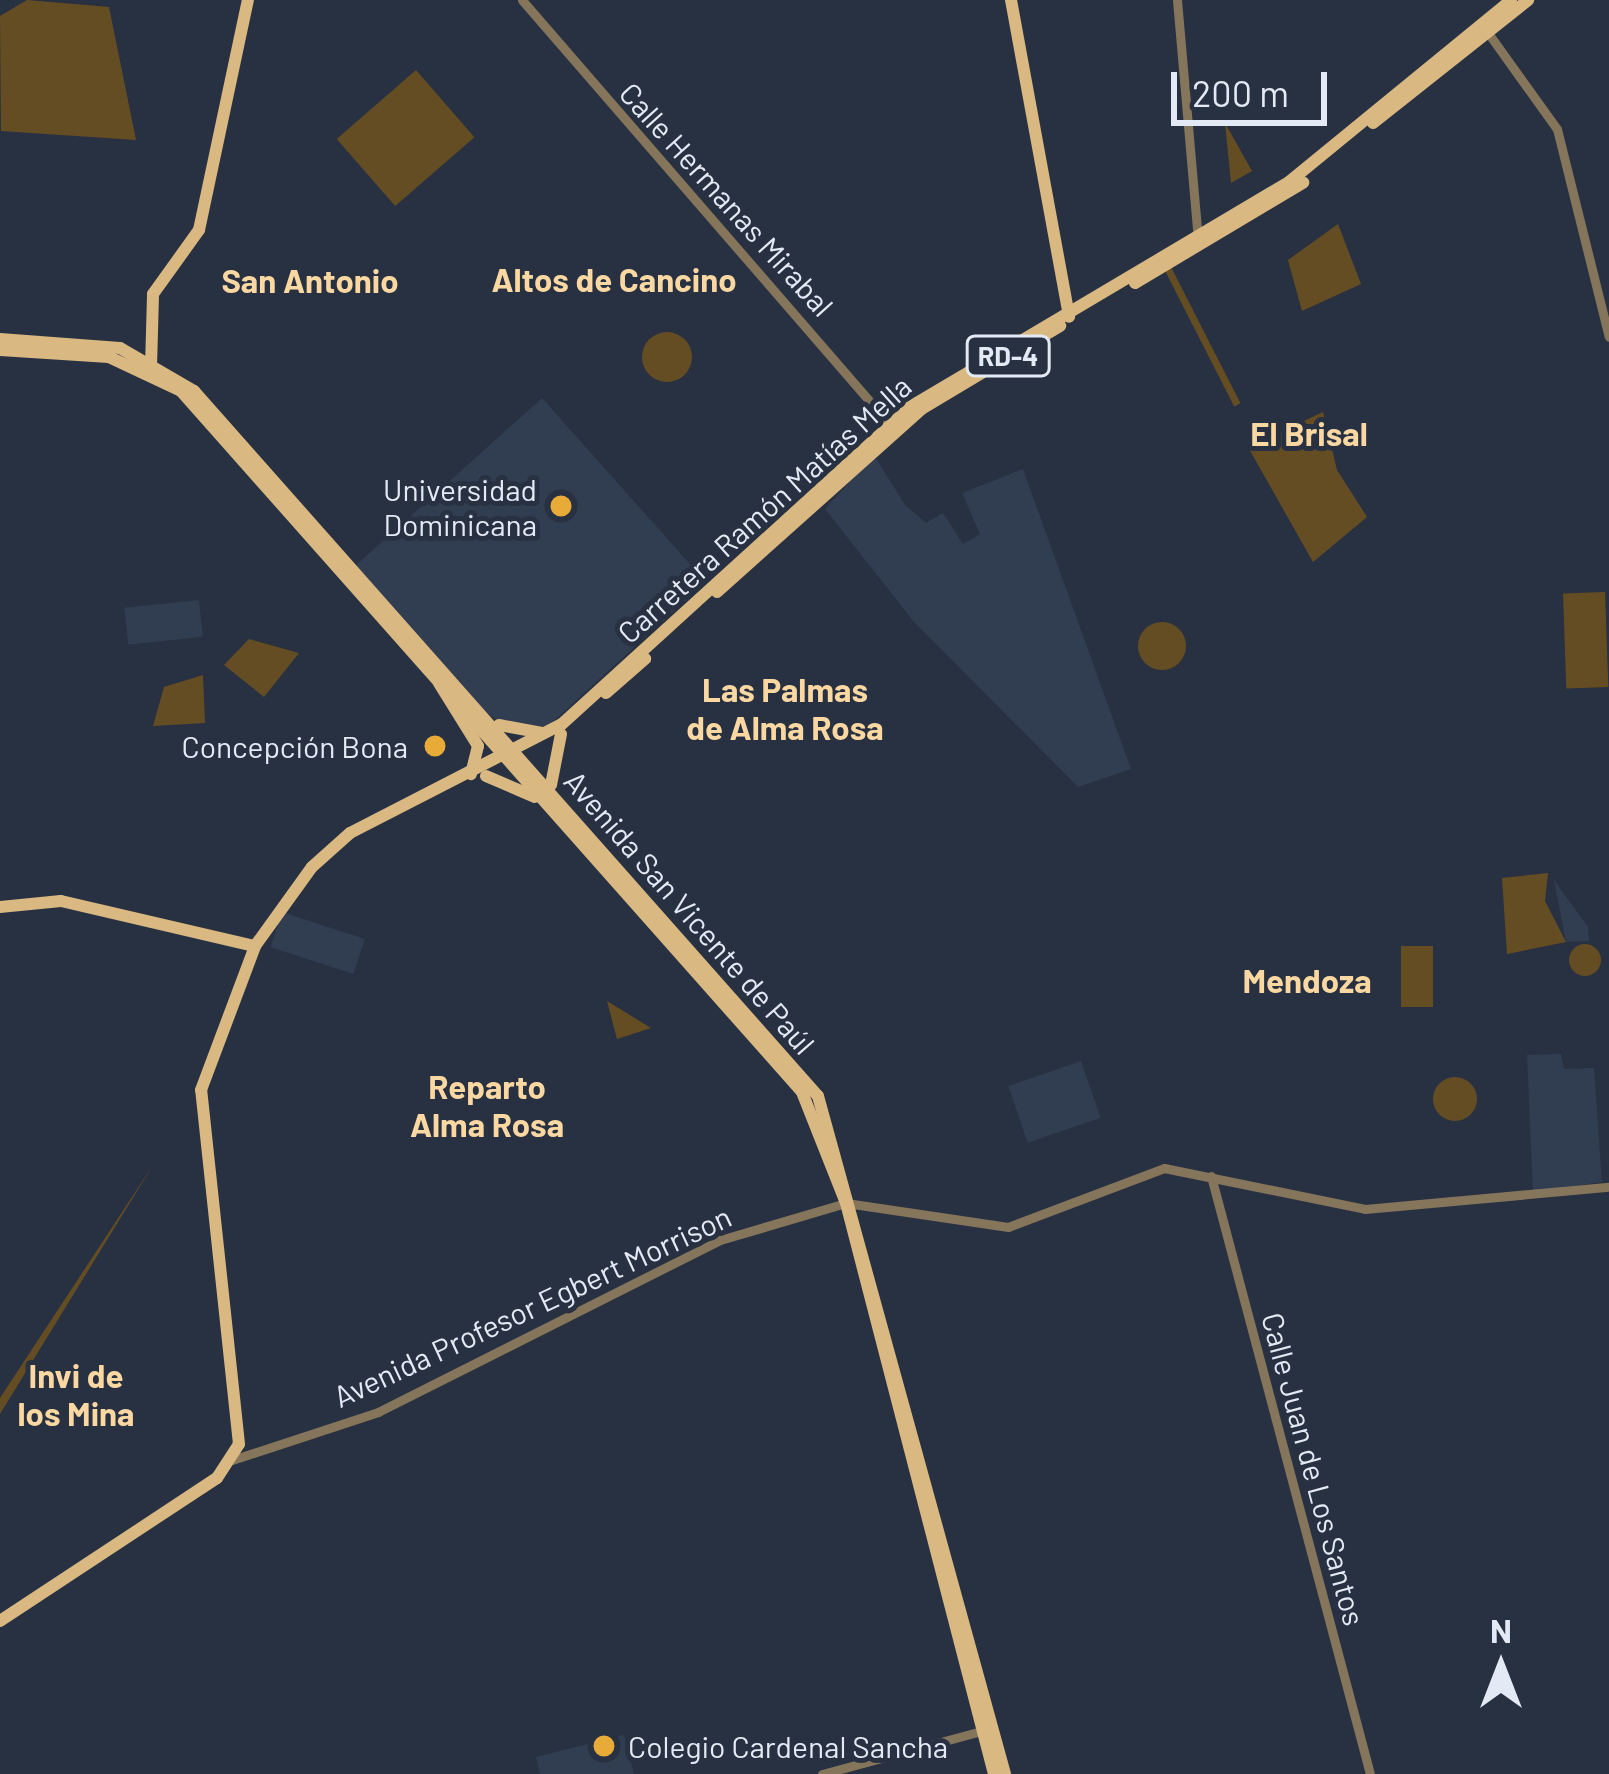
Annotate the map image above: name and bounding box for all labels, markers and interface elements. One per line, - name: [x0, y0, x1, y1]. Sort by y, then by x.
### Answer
- scale bar: [1177, 48, 1333, 122]
- text: 200 m: [1192, 71, 1289, 114]
- street label: Calle Hermanas Mirabal: [613, 75, 841, 323]
- district label: Altos de Cancino: [491, 260, 737, 300]
- district label: San Antonio: [221, 261, 399, 301]
- road number: RD-4: [963, 335, 1053, 377]
- street label: Carretera Ramón Matías Mella: [610, 368, 918, 650]
- district label: El Brisal: [1250, 414, 1368, 454]
- place label: Universidad Dominicana: [383, 471, 537, 542]
- marker: Universidad Dominicana: [548, 493, 574, 519]
- district label: Las Palmas de Alma Rosa: [686, 670, 884, 748]
- place label: Concepción Bona: [182, 728, 408, 764]
- marker: Concepción Bona: [419, 730, 451, 762]
- street label: Avenida San Vicente de Paúl: [557, 763, 823, 1061]
- district label: Mendoza: [1242, 961, 1372, 1001]
- district label: Reparto Alma Rosa: [410, 1067, 564, 1145]
- street label: Avenida Profesor Egbert Morrison: [327, 1198, 737, 1414]
- street label: Calle Juan de Los Santos: [1255, 1309, 1373, 1629]
- district label: Invi de los Mina: [17, 1356, 135, 1434]
- north arrow: [1441, 1606, 1561, 1726]
- text: N: [1490, 1610, 1512, 1650]
- place label: Colegio Cardenal Sancha: [628, 1728, 948, 1764]
- marker: Colegio Cardenal Sancha: [591, 1733, 617, 1759]

